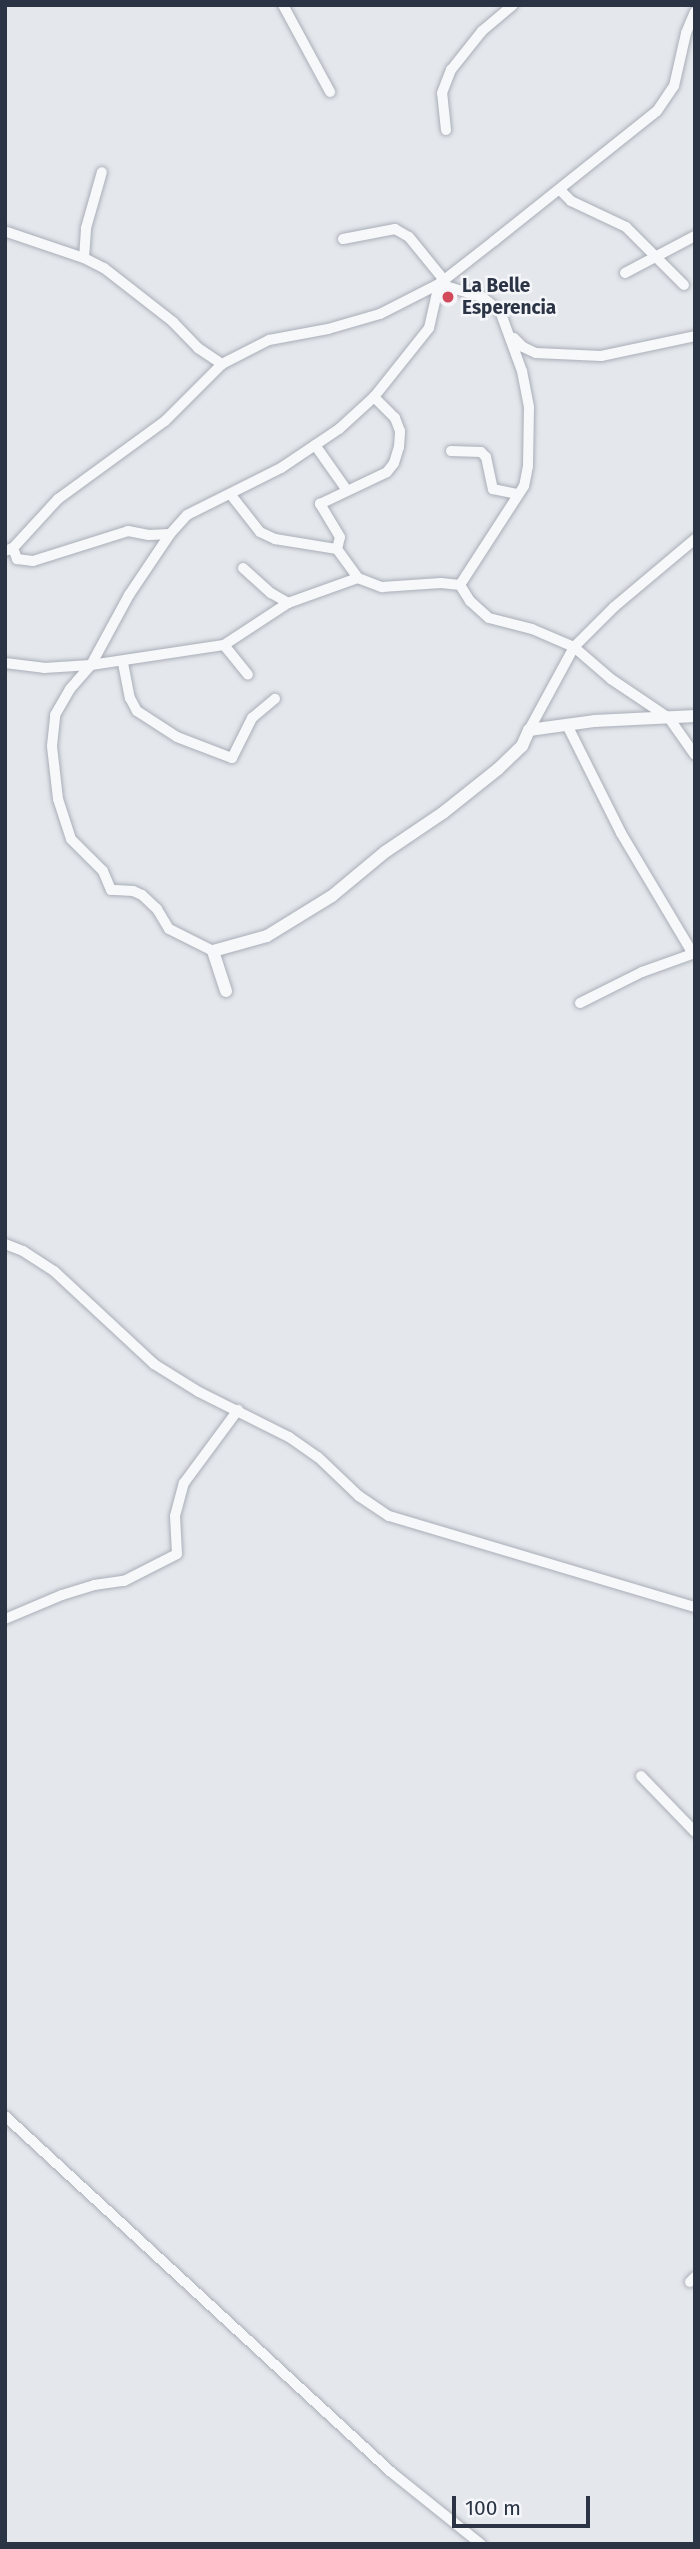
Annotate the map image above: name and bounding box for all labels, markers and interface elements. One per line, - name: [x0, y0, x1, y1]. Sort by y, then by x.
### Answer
- place label: La Belle Esperencia: [462, 275, 556, 319]
- marker: La Belle Esperencia: [440, 289, 456, 305]
- scale bar: [455, 2482, 593, 2526]
- text: 100 m: [465, 2495, 521, 2521]

